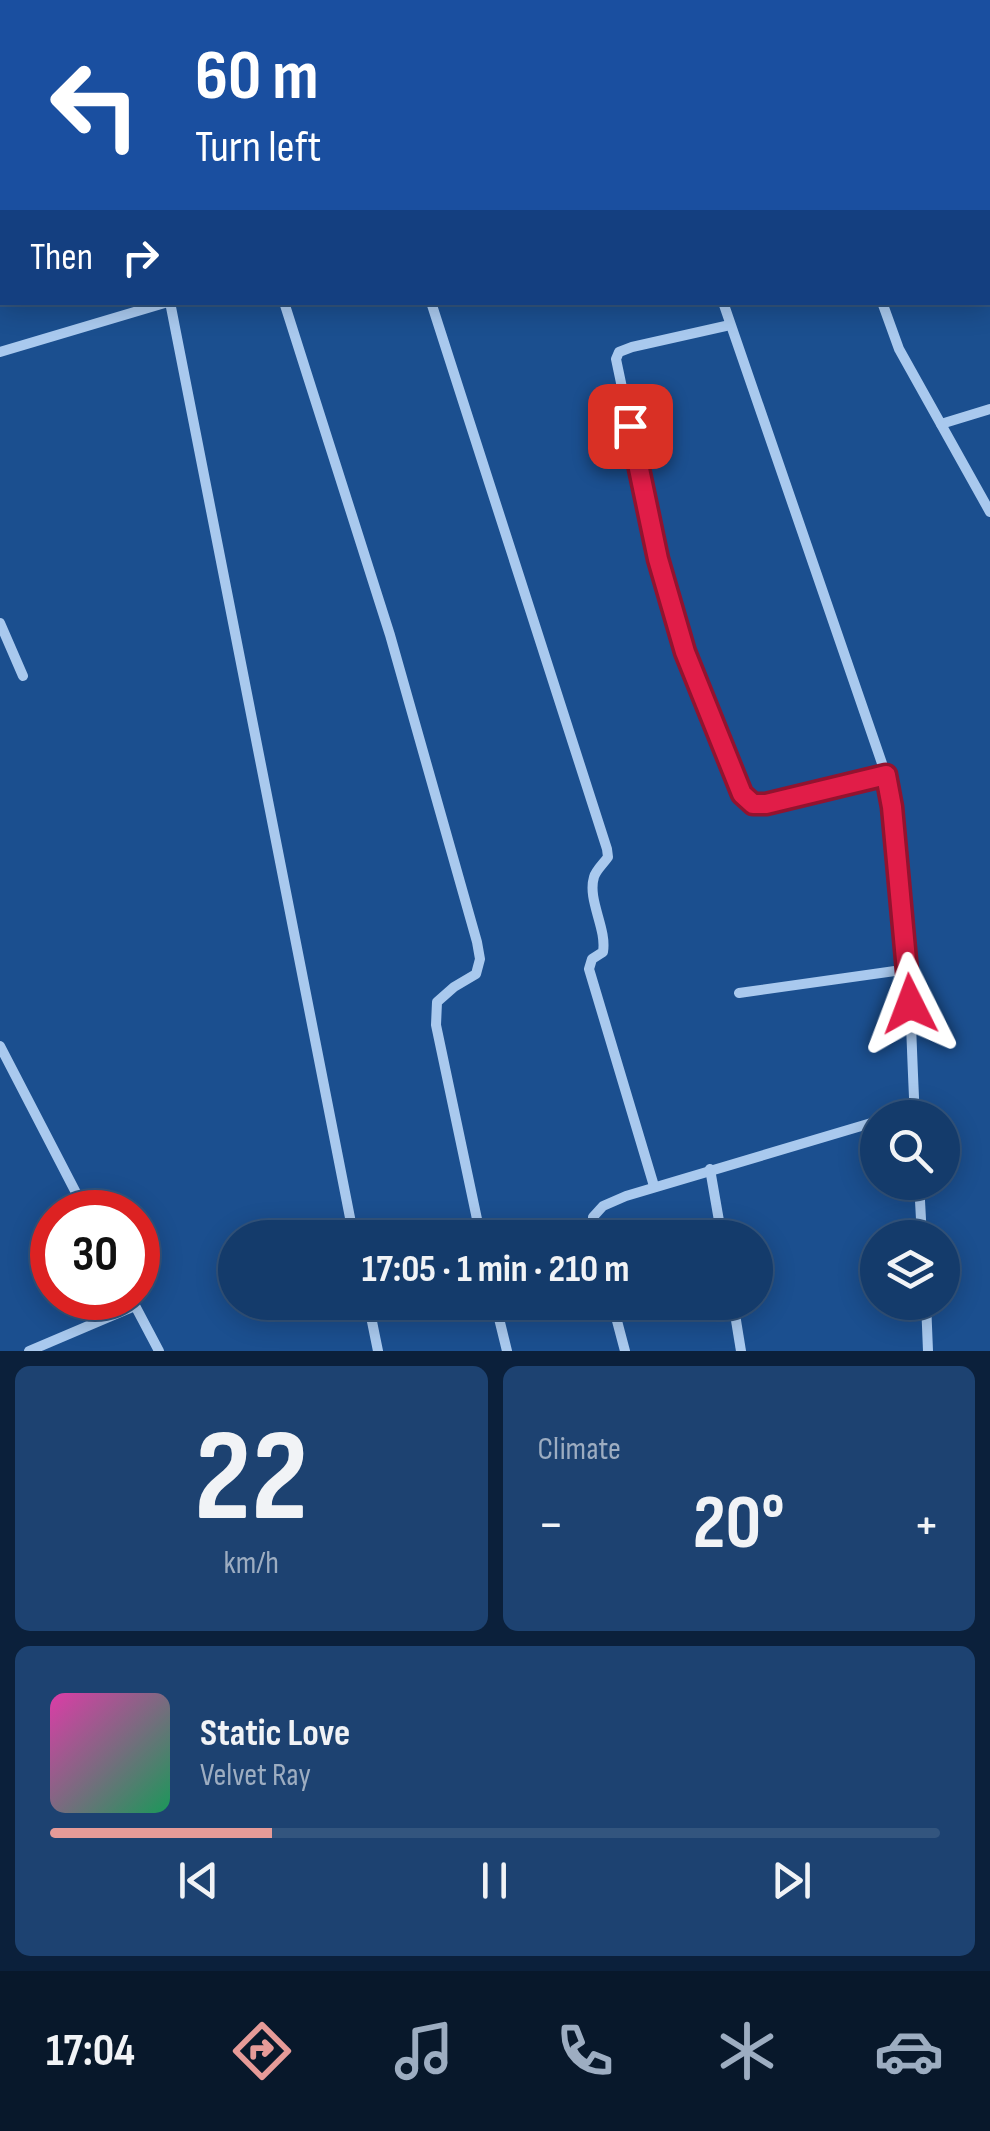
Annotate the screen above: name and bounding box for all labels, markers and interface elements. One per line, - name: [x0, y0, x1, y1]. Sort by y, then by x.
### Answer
- text: 60 m: [195, 35, 319, 119]
- icon: left: [30, 40, 160, 170]
- text: Turn left: [195, 120, 321, 175]
- icon: right: [113, 230, 168, 285]
- text: Then: [30, 235, 93, 280]
- pin: [588, 384, 673, 469]
- icon: arrive: [603, 399, 658, 454]
- position arrow: [858, 952, 962, 1056]
- map controls: [860, 1100, 960, 1320]
- button: search: [860, 1100, 960, 1200]
- speed limit sign: 30: [30, 1190, 160, 1320]
- button: layers: [860, 1220, 960, 1320]
- text: 17:05 · 1 min · 210 m: [362, 1247, 629, 1292]
- text: 22: [194, 1401, 308, 1557]
- text: Climate: [538, 1430, 621, 1469]
- text: 20°: [693, 1479, 785, 1570]
- text: −: [538, 1492, 564, 1559]
- text: +: [913, 1492, 940, 1559]
- text: km/h: [224, 1544, 279, 1583]
- text: Static Love: [200, 1711, 350, 1756]
- text: Velvet Ray: [200, 1756, 311, 1795]
- icon: previous: [171, 1853, 226, 1908]
- icon: pause: [467, 1853, 522, 1908]
- icon: next: [764, 1853, 819, 1908]
- icon: directions: [227, 2016, 297, 2086]
- icon: music: [389, 2016, 459, 2086]
- icon: phone: [550, 2016, 620, 2086]
- icon: climate: [712, 2016, 782, 2086]
- icon: car: [874, 2016, 944, 2086]
- text: 17:04: [46, 2024, 135, 2079]

